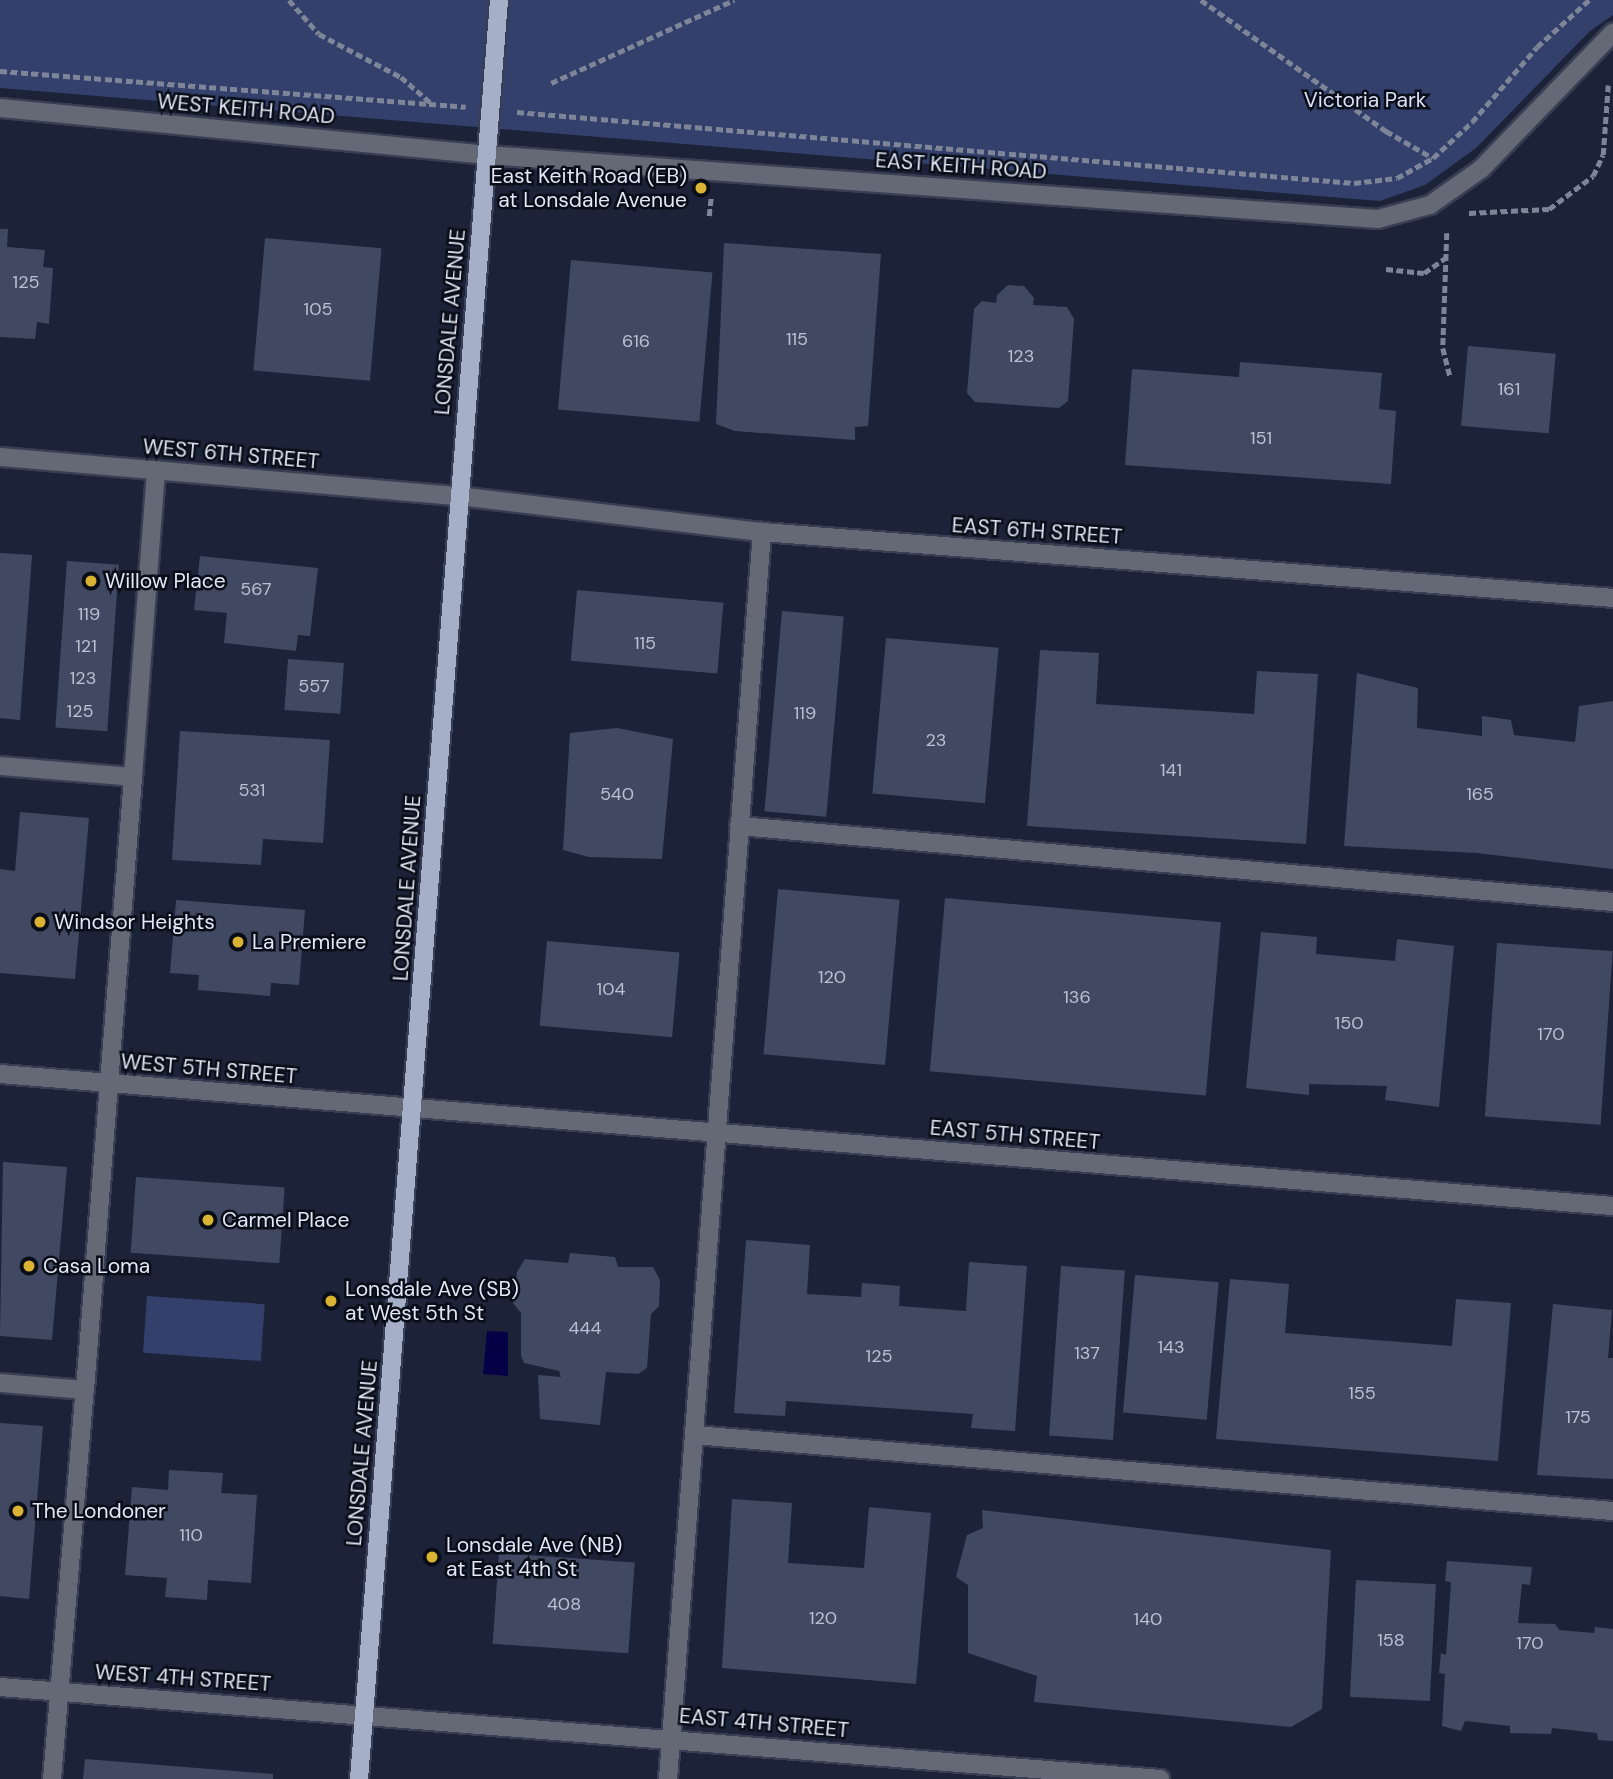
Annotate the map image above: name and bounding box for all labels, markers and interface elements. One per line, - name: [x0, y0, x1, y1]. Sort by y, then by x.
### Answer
- park label: Victoria Park: [1304, 87, 1426, 113]
- street label: WEST KEITH ROAD: [156, 89, 336, 129]
- street label: EAST KEITH ROAD: [874, 147, 1048, 185]
- place label: East Keith Road (EB) at Lonsdale Avenue: [491, 163, 687, 213]
- marker: East Keith Road (EB) at Lonsdale Avenue: [693, 180, 709, 196]
- street label: LONSDALE AVENUE: [429, 228, 471, 416]
- house number: 125: [13, 271, 39, 293]
- house number: 105: [304, 298, 332, 320]
- house number: 115: [786, 328, 808, 350]
- house number: 616: [622, 330, 650, 352]
- house number: 123: [1008, 345, 1034, 367]
- house number: 161: [1498, 378, 1520, 400]
- house number: 151: [1250, 427, 1272, 449]
- street label: WEST 6TH STREET: [142, 434, 320, 474]
- street label: EAST 6TH STREET: [951, 512, 1123, 550]
- place label: Willow Place: [105, 568, 226, 594]
- marker: Willow Place: [83, 573, 99, 589]
- house number: 567: [240, 578, 272, 600]
- house number: 119: [78, 603, 100, 625]
- house number: 115: [634, 632, 656, 654]
- house number: 121: [75, 635, 97, 657]
- house number: 123: [70, 667, 96, 689]
- house number: 557: [298, 675, 330, 697]
- house number: 125: [67, 700, 93, 722]
- house number: 119: [794, 702, 816, 724]
- house number: 23: [925, 729, 947, 751]
- house number: 141: [1160, 759, 1182, 781]
- house number: 531: [239, 779, 265, 801]
- house number: 540: [600, 783, 634, 805]
- house number: 165: [1466, 783, 1494, 805]
- street label: LONSDALE AVENUE: [388, 794, 426, 982]
- place label: Windsor Heights: [54, 909, 215, 935]
- marker: Windsor Heights: [32, 914, 48, 930]
- place label: La Premiere: [252, 929, 367, 955]
- marker: La Premiere: [230, 934, 246, 950]
- house number: 120: [818, 966, 846, 988]
- house number: 104: [597, 978, 625, 1000]
- house number: 136: [1063, 986, 1091, 1008]
- house number: 150: [1335, 1012, 1363, 1034]
- house number: 170: [1537, 1023, 1565, 1045]
- street label: WEST 5TH STREET: [120, 1049, 298, 1089]
- street label: EAST 5TH STREET: [929, 1115, 1101, 1155]
- place label: Carmel Place: [222, 1207, 349, 1233]
- marker: Carmel Place: [200, 1212, 216, 1228]
- place label: Casa Loma: [43, 1253, 150, 1279]
- marker: Casa Loma: [21, 1258, 37, 1274]
- place label: Lonsdale Ave (SB) at West 5th St: [345, 1276, 519, 1326]
- marker: Lonsdale Ave (SB) at West 5th St: [323, 1293, 339, 1309]
- house number: 444: [569, 1317, 601, 1339]
- house number: 143: [1157, 1336, 1185, 1358]
- house number: 137: [1074, 1342, 1100, 1364]
- house number: 125: [866, 1345, 892, 1367]
- street label: LONSDALE AVENUE: [341, 1359, 383, 1547]
- house number: 155: [1348, 1382, 1376, 1404]
- house number: 175: [1565, 1406, 1591, 1428]
- place label: The Londoner: [32, 1498, 166, 1524]
- marker: The Londoner: [10, 1503, 26, 1519]
- house number: 110: [179, 1524, 203, 1546]
- place label: Lonsdale Ave (NB) at East 4th St: [446, 1532, 622, 1582]
- marker: Lonsdale Ave (NB) at East 4th St: [424, 1549, 440, 1565]
- house number: 408: [547, 1593, 581, 1615]
- house number: 120: [809, 1607, 837, 1629]
- house number: 140: [1134, 1608, 1162, 1630]
- house number: 158: [1377, 1629, 1405, 1651]
- house number: 170: [1516, 1632, 1544, 1654]
- street label: WEST 4TH STREET: [94, 1659, 272, 1697]
- street label: EAST 4TH STREET: [678, 1703, 850, 1743]

